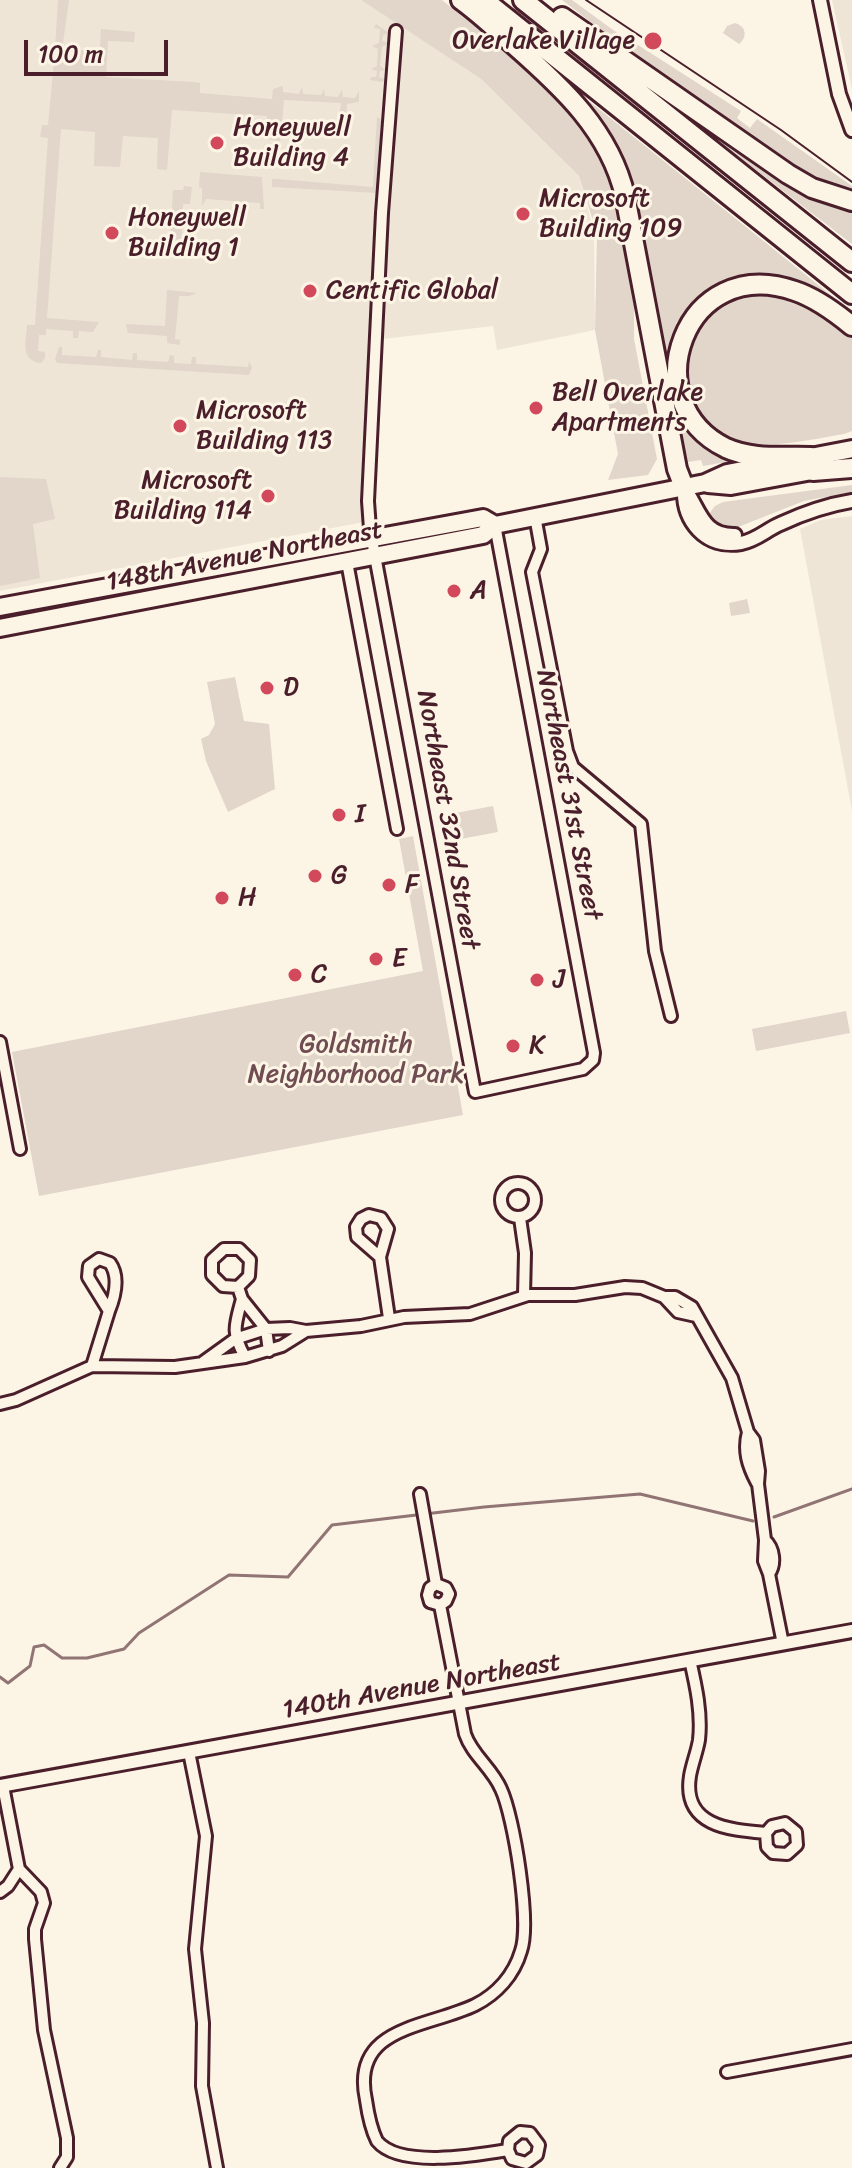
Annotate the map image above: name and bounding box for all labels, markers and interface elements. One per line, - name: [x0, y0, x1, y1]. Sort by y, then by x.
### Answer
- scale bar: [28, 24, 172, 74]
- place label: Overlake Village: [452, 25, 635, 57]
- marker: Overlake Village: [642, 30, 664, 52]
- text: 100 m: [38, 33, 103, 75]
- place label: Honeywell Building 4: [233, 112, 351, 174]
- marker: Honeywell Building 4: [208, 134, 226, 152]
- place label: Microsoft Building 109: [539, 183, 682, 244]
- place label: Honeywell Building 1: [128, 202, 246, 264]
- marker: Microsoft Building 109: [514, 205, 532, 223]
- marker: Honeywell Building 1: [103, 224, 121, 242]
- place label: Centific Global: [326, 275, 498, 307]
- marker: Centific Global: [301, 282, 319, 300]
- place label: Bell Overlake Apartments: [552, 377, 703, 438]
- place label: Microsoft Building 113: [196, 395, 332, 456]
- marker: Bell Overlake Apartments: [527, 399, 545, 417]
- marker: Microsoft Building 113: [171, 417, 189, 435]
- place label: Microsoft Building 114: [114, 465, 252, 526]
- marker: Microsoft Building 114: [259, 487, 277, 505]
- street label: 148th Avenue Northeast: [104, 515, 386, 599]
- place label: A: [470, 575, 487, 607]
- marker: A: [445, 582, 463, 600]
- street label: Northeast 31st Street: [528, 667, 608, 923]
- place label: D: [283, 672, 299, 704]
- marker: D: [258, 679, 276, 697]
- street label: Northeast 32nd Street: [409, 688, 485, 952]
- place label: I: [355, 799, 365, 831]
- marker: I: [330, 806, 348, 824]
- place label: G: [331, 860, 347, 892]
- marker: G: [306, 867, 324, 885]
- place label: F: [405, 869, 419, 901]
- marker: F: [380, 876, 398, 894]
- place label: H: [238, 882, 256, 914]
- marker: H: [213, 889, 231, 907]
- place label: E: [392, 943, 406, 975]
- marker: E: [367, 950, 385, 968]
- place label: C: [311, 959, 327, 991]
- place label: J: [553, 964, 565, 996]
- marker: C: [286, 966, 304, 984]
- marker: J: [528, 971, 546, 989]
- park label: Goldsmith Neighborhood Park: [248, 1029, 464, 1090]
- place label: K: [529, 1030, 545, 1062]
- marker: K: [504, 1037, 522, 1055]
- street label: 140th Avenue Northeast: [280, 1647, 564, 1727]

